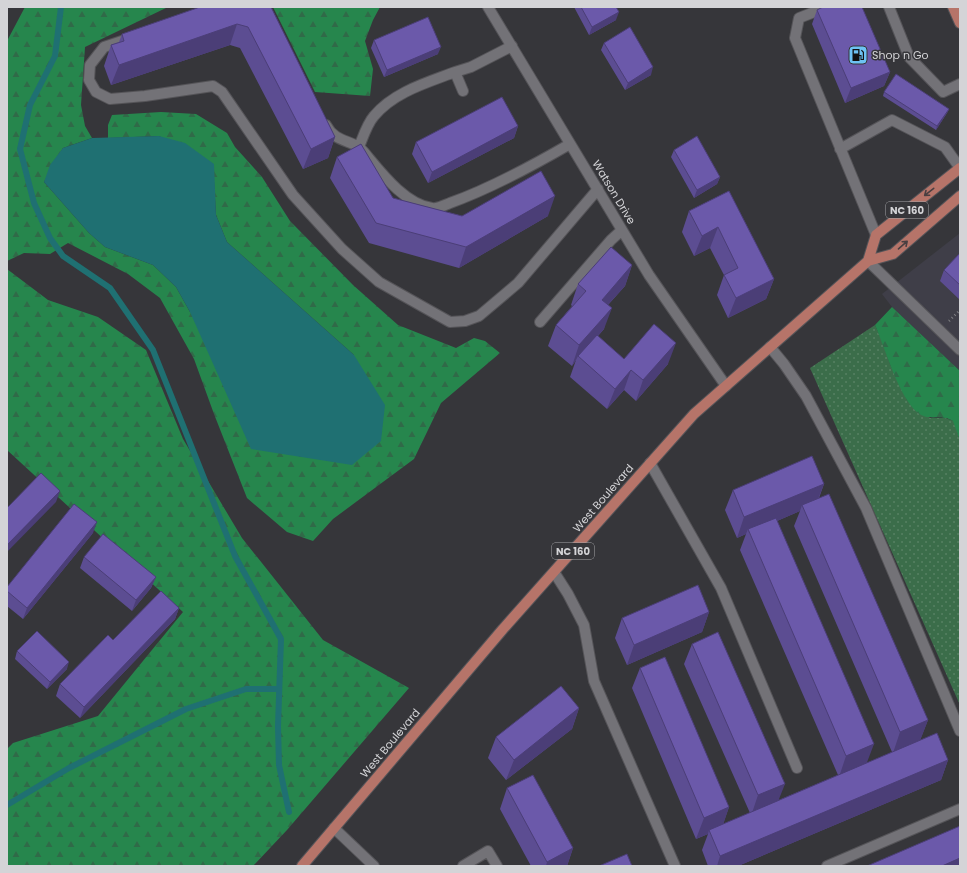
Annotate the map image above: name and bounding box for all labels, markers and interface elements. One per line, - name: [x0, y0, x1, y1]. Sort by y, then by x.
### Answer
- fuel station icon: Shop n Go: [847, 44, 869, 66]
- place label: Shop n Go: [872, 47, 929, 63]
- street label: Watson Drive: [588, 157, 640, 227]
- one-way arrow: [924, 188, 935, 197]
- road number: NC 160: [886, 202, 928, 218]
- one-way arrow: [898, 240, 908, 249]
- street label: West Boulevard: [569, 460, 637, 536]
- road number: NC 160: [552, 543, 594, 559]
- street label: West Boulevard: [356, 705, 424, 781]

